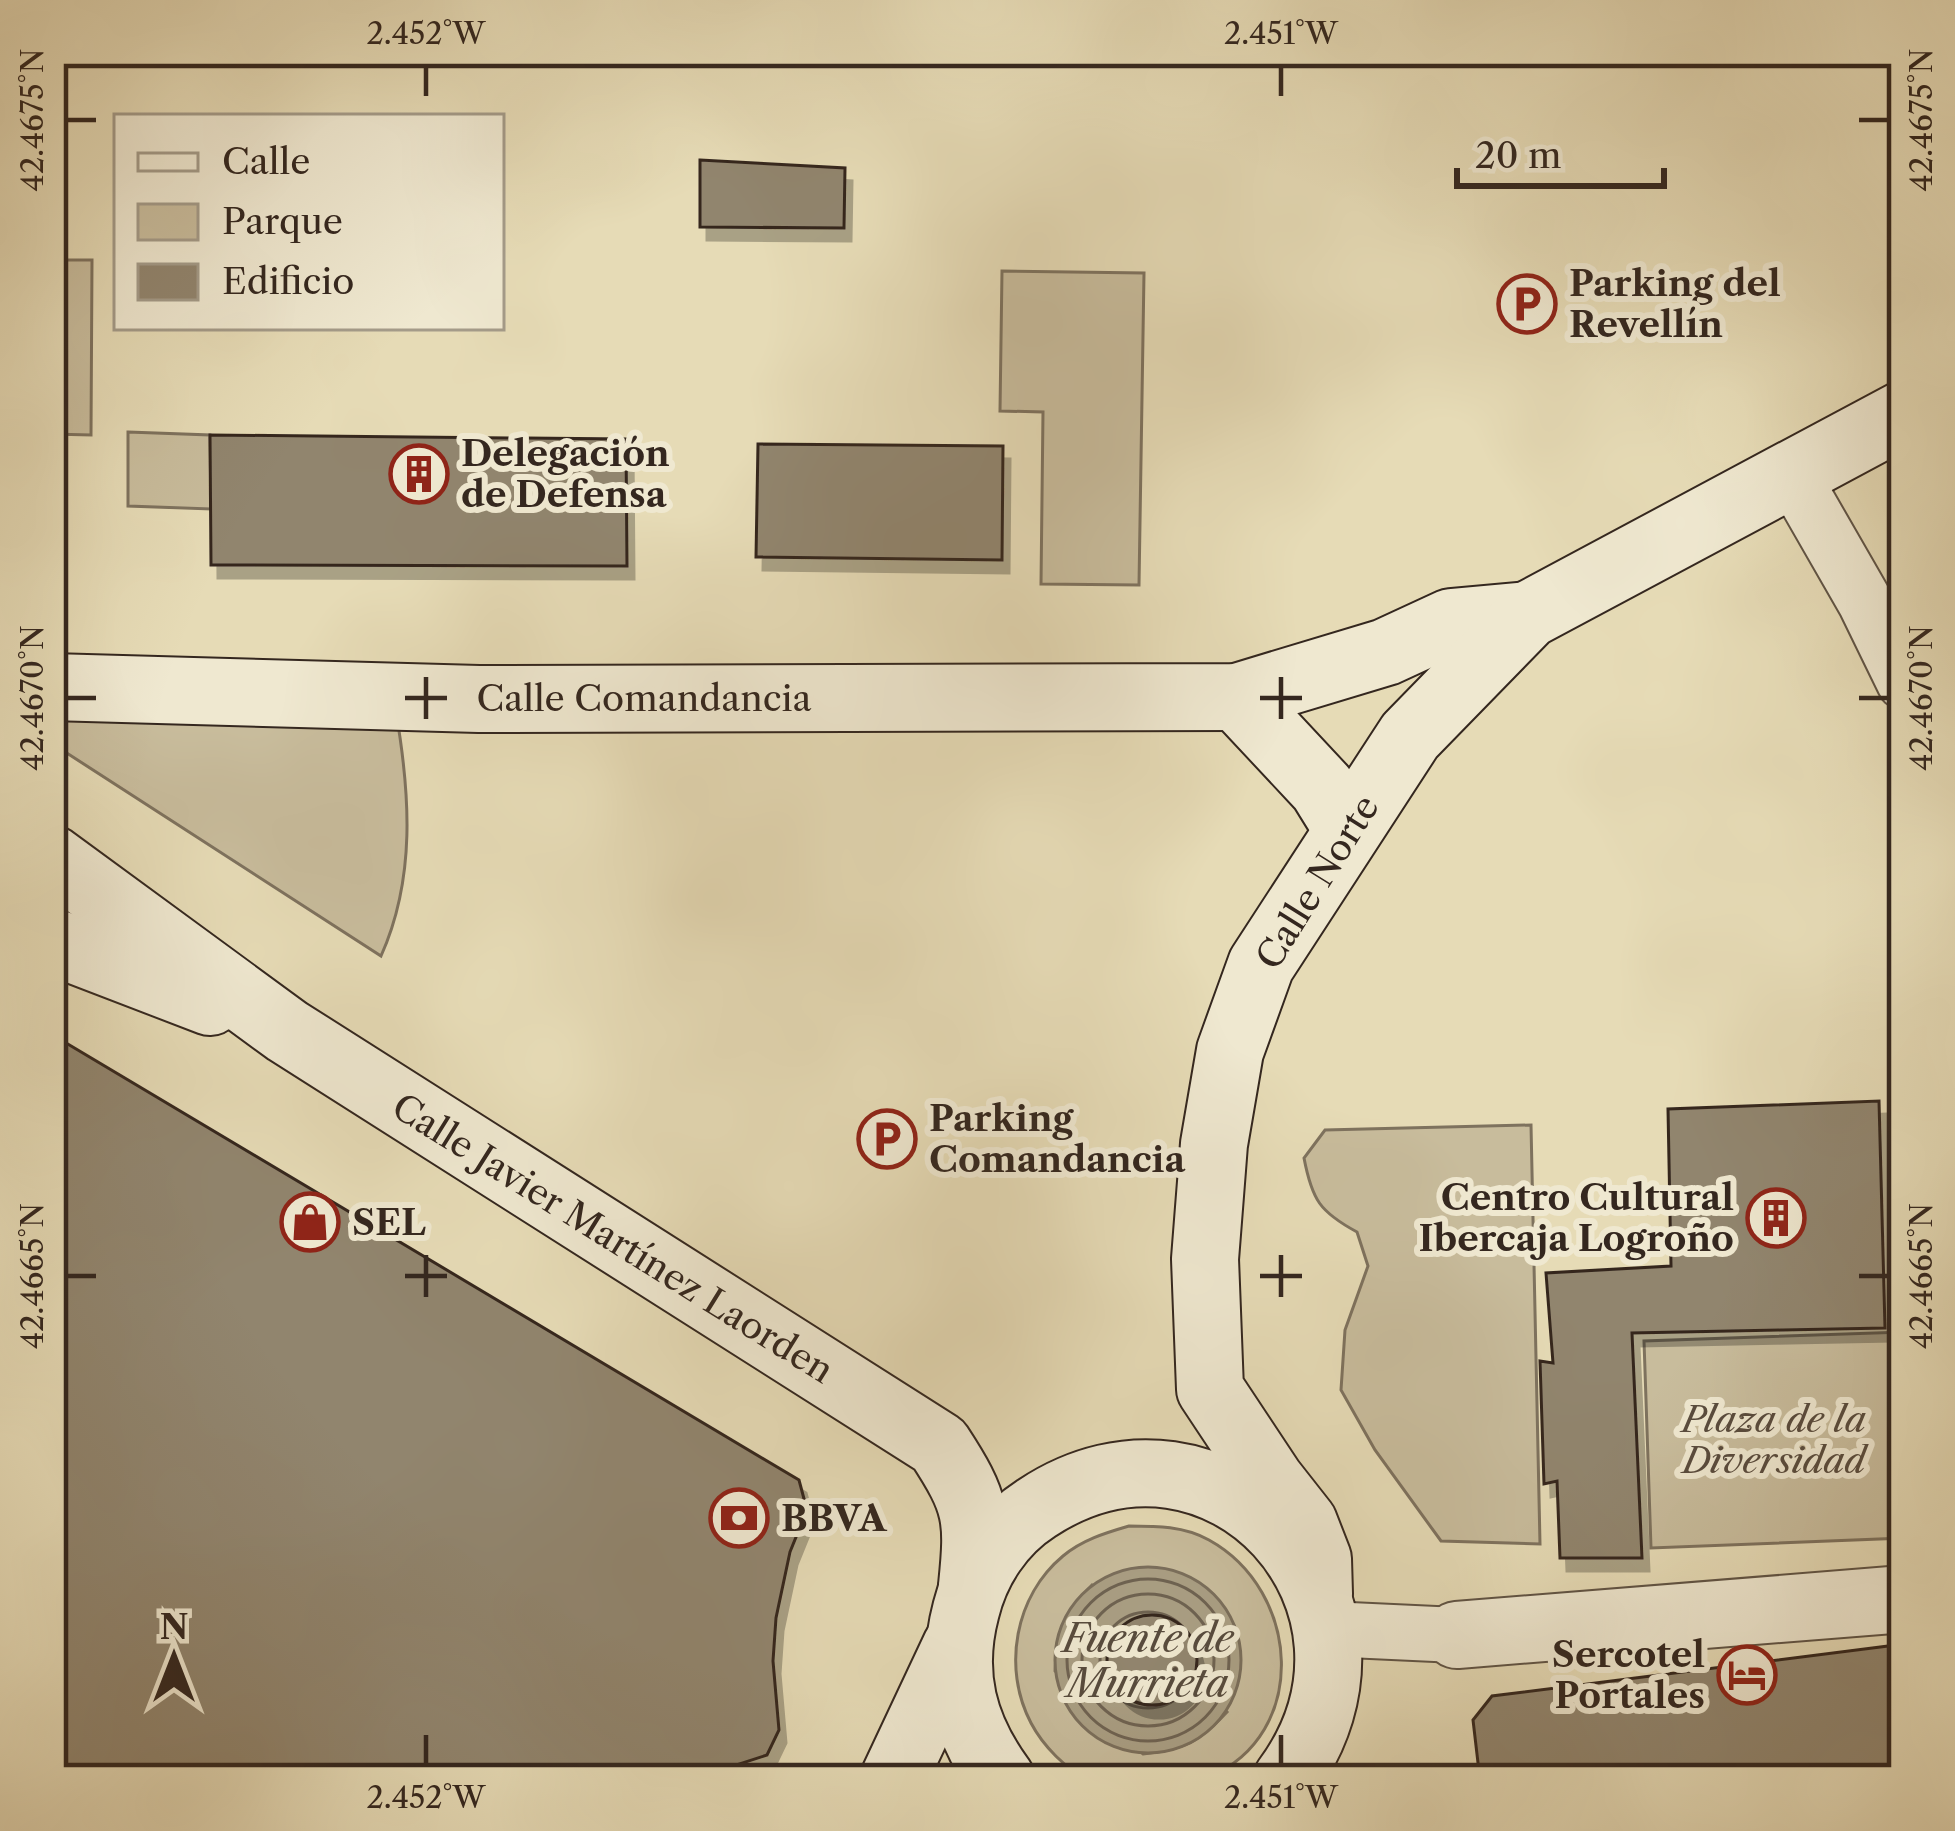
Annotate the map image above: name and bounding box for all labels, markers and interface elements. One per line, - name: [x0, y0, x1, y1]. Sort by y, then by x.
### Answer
- text: 2.452°W: [367, 15, 487, 52]
- text: 2.451°W: [1224, 15, 1339, 52]
- text: 42.4675°N: [14, 49, 51, 191]
- text: 42.4675°N: [1903, 49, 1940, 191]
- legend: [114, 114, 504, 330]
- scale bar: [1457, 114, 1664, 188]
- text: 20 m: [1475, 133, 1562, 177]
- text: Calle: [222, 139, 310, 183]
- text: Parque: [222, 199, 343, 243]
- text: Edificio: [222, 259, 354, 303]
- place label: Parking del Revellín: [1569, 261, 1781, 346]
- parking icon: Parking del Revellín: [1496, 273, 1558, 335]
- place label: Delegación de Defensa: [461, 431, 670, 516]
- building icon: Delegación de Defensa: [388, 443, 450, 505]
- text: 42.4670°N: [14, 625, 51, 771]
- text: 42.4670°N: [1903, 625, 1940, 771]
- street label: Calle Comandancia: [476, 676, 812, 720]
- street label: Calle Norte: [1246, 787, 1388, 977]
- street label: Calle Javier Martínez Laorden: [384, 1084, 842, 1392]
- place label: Parking Comandancia: [929, 1096, 1186, 1181]
- parking icon: Parking Comandancia: [856, 1108, 918, 1170]
- place label: Centro Cultural Ibercaja Logroño: [1419, 1175, 1734, 1260]
- building icon: Centro Cultural Ibercaja Logroño: [1745, 1187, 1807, 1249]
- shop icon: SEL: [279, 1191, 341, 1253]
- place label: SEL: [352, 1200, 426, 1244]
- text: 42.4665°N: [14, 1203, 51, 1349]
- text: 42.4665°N: [1903, 1203, 1940, 1349]
- park label: Plaza de la Diversidad: [1679, 1397, 1869, 1482]
- bank icon: BBVA: [708, 1487, 770, 1549]
- place label: BBVA: [781, 1496, 887, 1540]
- north arrow: [114, 1597, 234, 1717]
- text: N: [160, 1607, 188, 1648]
- water label: Fuente de Murrieta: [1060, 1614, 1235, 1707]
- place label: Sercotel Portales: [1552, 1632, 1705, 1717]
- hotel icon: Sercotel Portales: [1716, 1644, 1778, 1706]
- text: 2.452°W: [367, 1779, 487, 1816]
- text: 2.451°W: [1224, 1779, 1339, 1816]

